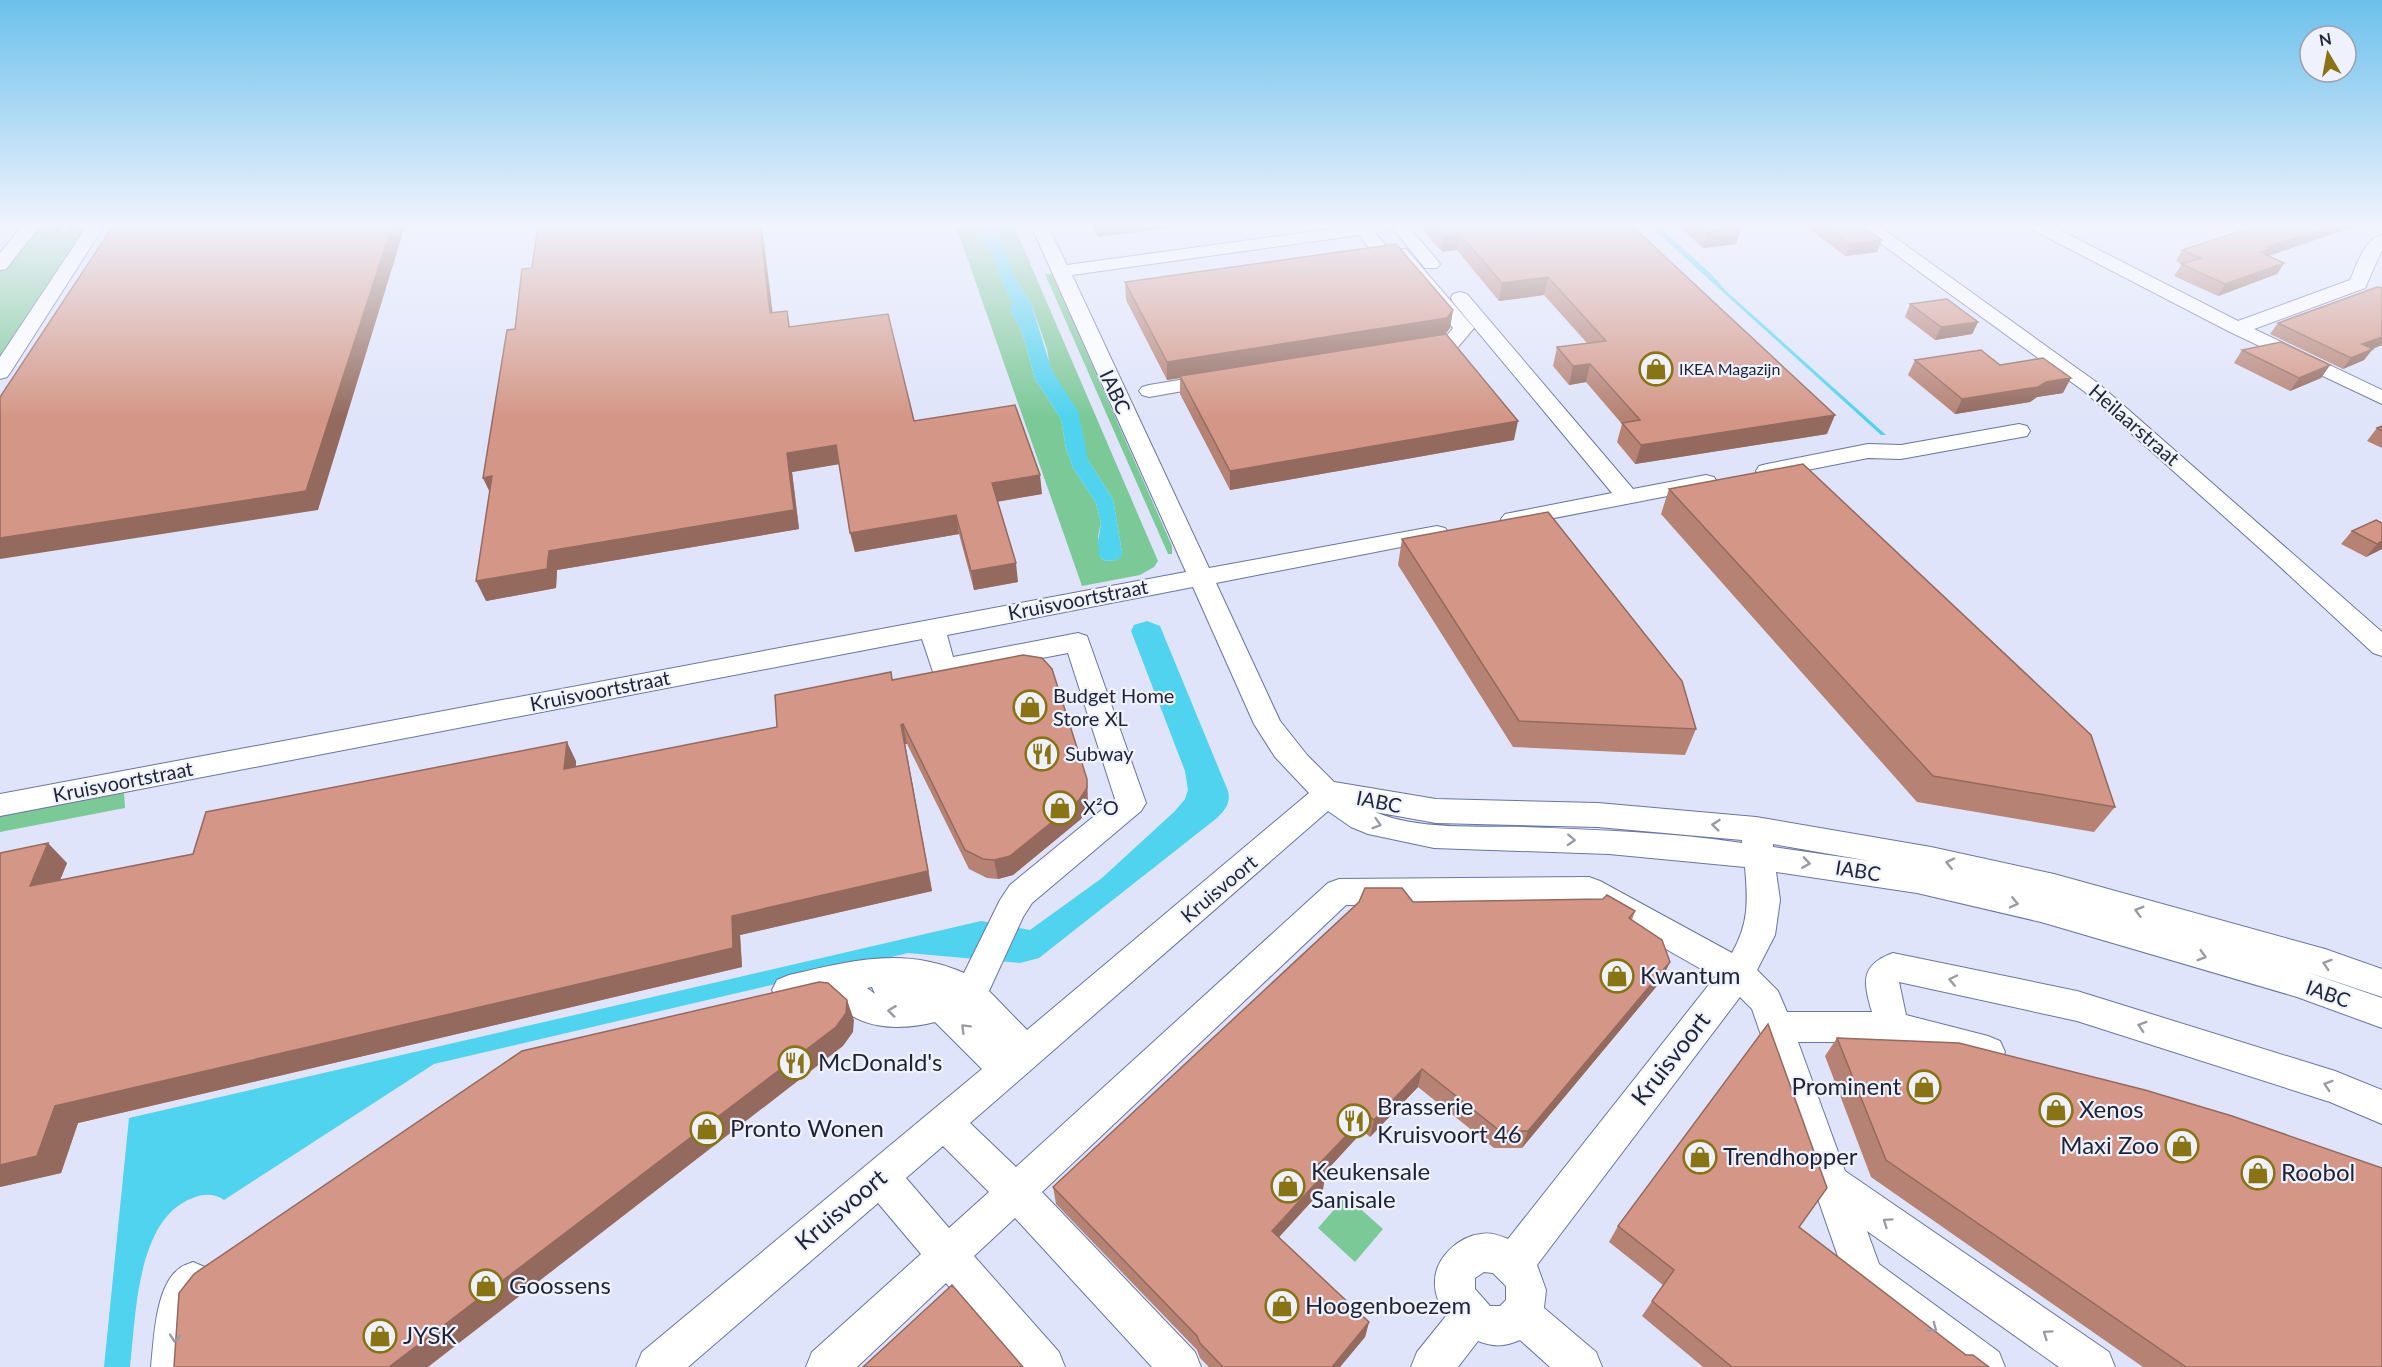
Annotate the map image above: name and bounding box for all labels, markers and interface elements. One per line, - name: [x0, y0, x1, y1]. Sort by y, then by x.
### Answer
- north arrow: [2298, 24, 2358, 84]
- text: N: [2318, 28, 2333, 49]
- shop icon: IKEA Magazijn: [1638, 351, 1674, 387]
- place label: IKEA Magazijn: [1679, 359, 1780, 378]
- street label: IABC: [1095, 366, 1136, 417]
- street label: Heilaarstraat: [2085, 378, 2185, 470]
- street label: Kruisvoortstraat: [1006, 574, 1150, 624]
- street label: Kruisvoortstraat: [528, 665, 672, 715]
- place label: Budget Home Store XL: [1053, 683, 1174, 730]
- shop icon: Budget Home Store XL: [1012, 689, 1048, 725]
- restaurant icon: Subway: [1024, 736, 1060, 772]
- place label: Subway: [1065, 741, 1134, 765]
- street label: Kruisvoortstraat: [51, 756, 195, 806]
- street label: IABC: [1355, 785, 1404, 817]
- shop icon: X²O: [1042, 790, 1078, 826]
- place label: X²O: [1083, 795, 1119, 819]
- one-way arrow: [1371, 816, 1382, 829]
- one-way arrow: [1712, 819, 1721, 832]
- one-way arrow: [1566, 834, 1575, 847]
- street label: Kruisvoort: [1175, 849, 1261, 927]
- street label: IABC: [1834, 855, 1882, 885]
- one-way arrow: [1801, 856, 1811, 869]
- one-way arrow: [1945, 858, 1955, 871]
- one-way arrow: [2009, 895, 2019, 908]
- one-way arrow: [2134, 906, 2145, 918]
- one-way arrow: [2197, 948, 2207, 961]
- shop icon: Kwantum: [1599, 958, 1635, 994]
- one-way arrow: [2322, 959, 2333, 971]
- place label: Kwantum: [1640, 960, 1741, 989]
- one-way arrow: [1948, 974, 1958, 987]
- street label: IABC: [2303, 974, 2354, 1012]
- one-way arrow: [887, 1005, 896, 1017]
- street label: Kruisvoort: [1624, 1005, 1716, 1111]
- one-way arrow: [2137, 1021, 2148, 1034]
- one-way arrow: [961, 1025, 972, 1036]
- restaurant icon: McDonald's: [777, 1045, 813, 1081]
- place label: McDonald's: [818, 1047, 942, 1076]
- shop icon: Prominent: [1906, 1069, 1942, 1105]
- place label: Prominent: [1792, 1071, 1901, 1100]
- one-way arrow: [2323, 1080, 2334, 1093]
- place label: Brasserie Kruisvoort 46: [1377, 1091, 1522, 1148]
- shop icon: Xenos: [2038, 1092, 2074, 1128]
- place label: Xenos: [2079, 1094, 2144, 1123]
- restaurant icon: Brasserie Kruisvoort 46: [1336, 1103, 1372, 1139]
- shop icon: Pronto Wonen: [689, 1111, 725, 1147]
- place label: Pronto Wonen: [730, 1113, 884, 1142]
- shop icon: Maxi Zoo: [2164, 1128, 2200, 1164]
- place label: Maxi Zoo: [2060, 1130, 2159, 1159]
- shop icon: Trendhopper: [1682, 1139, 1718, 1175]
- place label: Trendhopper: [1723, 1141, 1858, 1170]
- shop icon: Roobol: [2240, 1155, 2276, 1191]
- place label: Keukensale Sanisale: [1311, 1156, 1430, 1213]
- place label: Roobol: [2281, 1157, 2355, 1186]
- street label: Kruisvoort: [788, 1162, 892, 1256]
- shop icon: Keukensale Sanisale: [1270, 1168, 1306, 1204]
- one-way arrow: [1882, 1218, 1893, 1229]
- shop icon: Goossens: [468, 1268, 504, 1304]
- place label: Goossens: [509, 1270, 611, 1299]
- shop icon: Hoogenboezem: [1264, 1288, 1300, 1324]
- place label: Hoogenboezem: [1305, 1290, 1471, 1319]
- shop icon: JYSK: [362, 1318, 398, 1354]
- place label: JYSK: [403, 1320, 457, 1349]
- one-way arrow: [1926, 1321, 1937, 1332]
- one-way arrow: [2042, 1330, 2053, 1341]
- one-way arrow: [169, 1333, 182, 1342]

